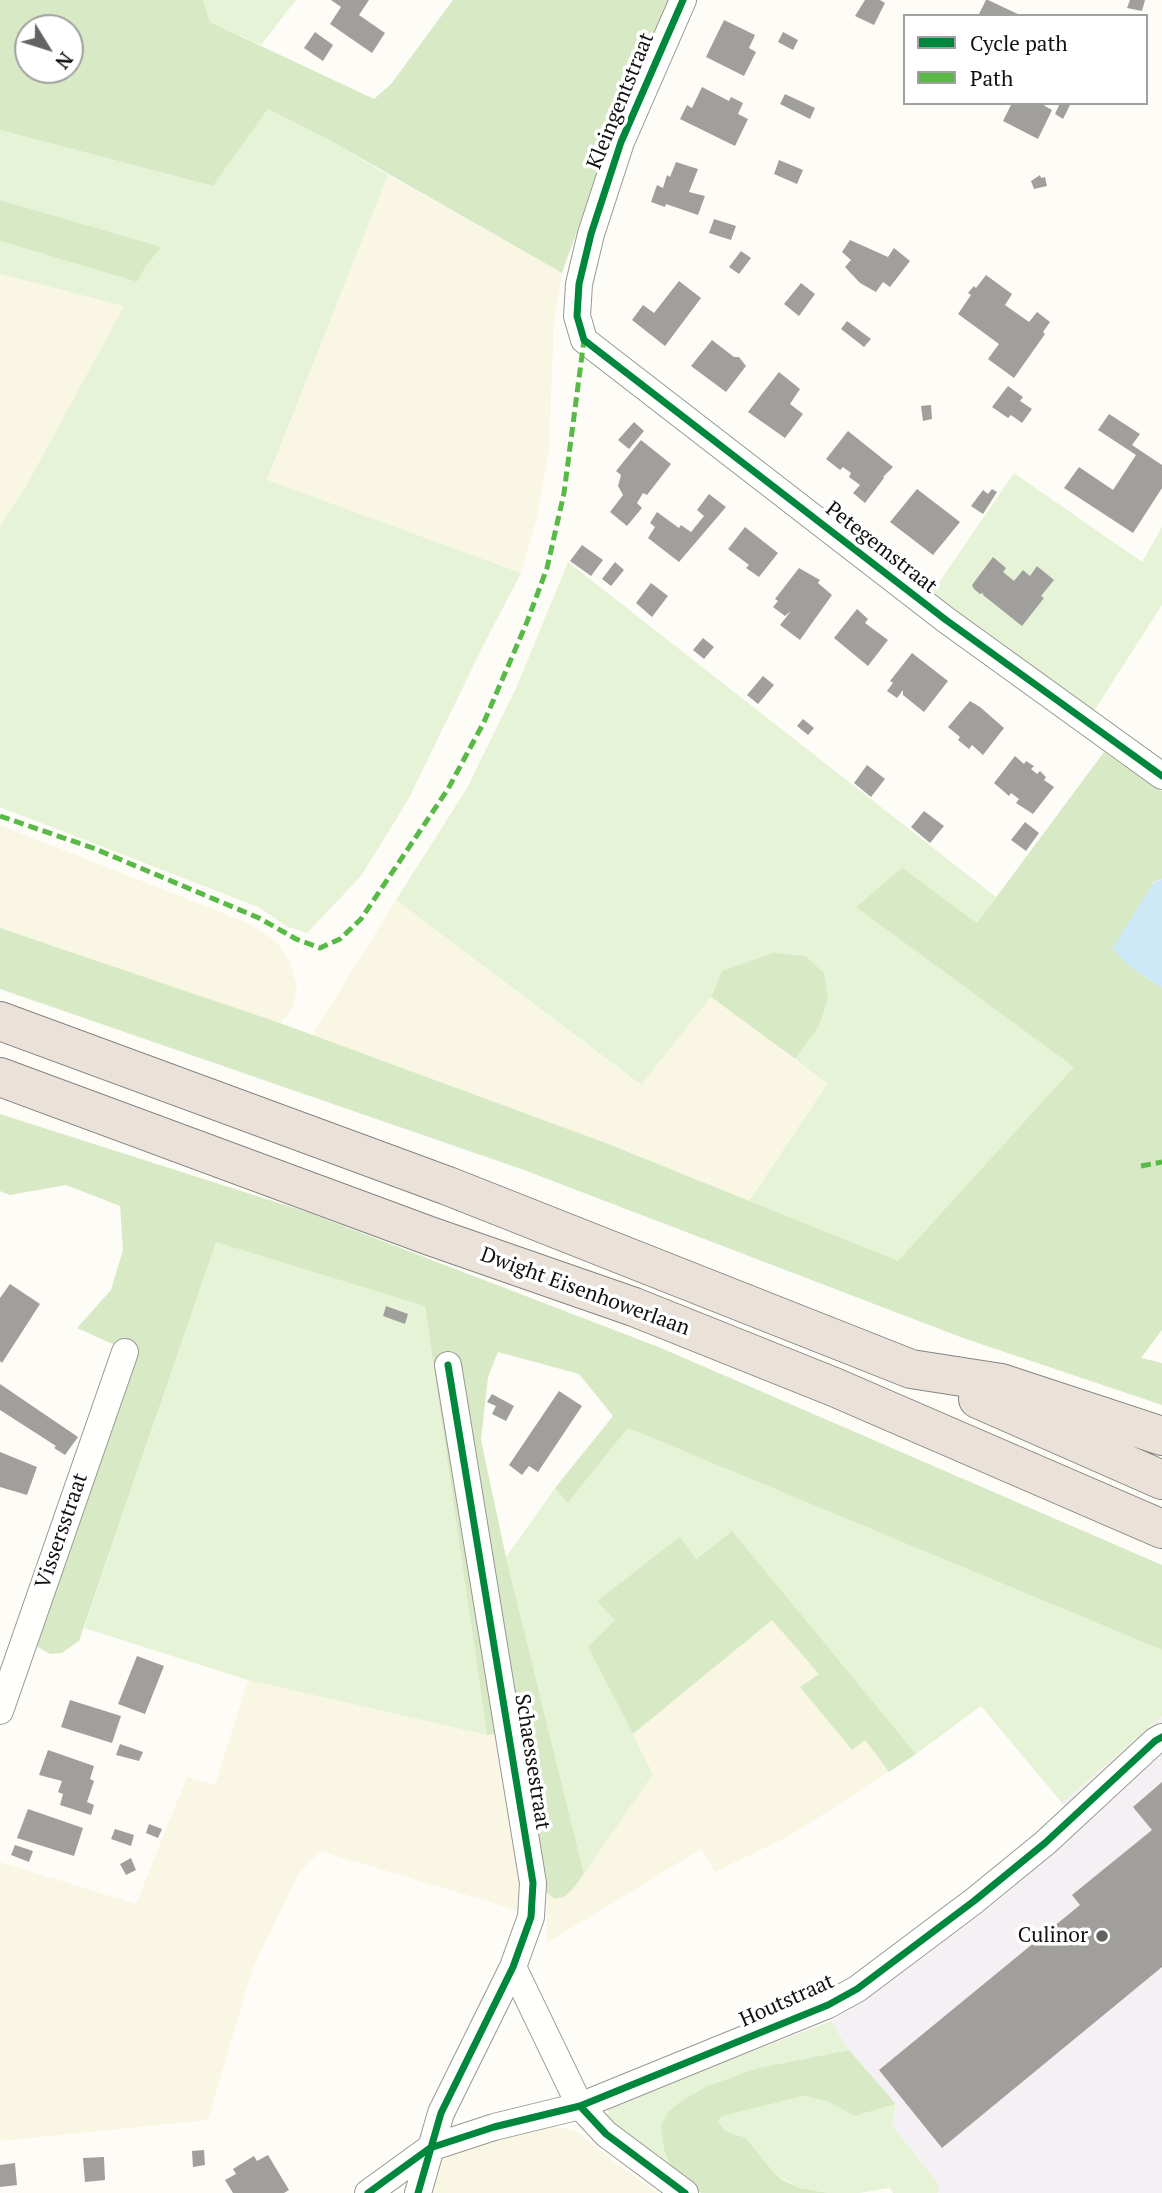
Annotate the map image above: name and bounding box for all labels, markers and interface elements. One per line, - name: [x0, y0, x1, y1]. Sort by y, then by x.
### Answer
- north arrow: [14, 14, 84, 84]
- legend: [903, 14, 1148, 105]
- street label: Kleingentstraat: [582, 29, 660, 173]
- text: Cycle path: [970, 29, 1068, 57]
- text: N: [50, 48, 79, 74]
- text: Path: [970, 64, 1013, 92]
- street label: Petegemstraat: [820, 497, 942, 599]
- street label: Dwight Eisenhowerlaan: [477, 1242, 693, 1342]
- street label: Vissersstraat: [30, 1470, 94, 1592]
- street label: Schaessestraat: [509, 1692, 555, 1832]
- place label: Culinor: [1018, 1923, 1088, 1949]
- marker: Culinor: [1094, 1928, 1110, 1944]
- street label: Houtstraat: [736, 1969, 838, 2033]

